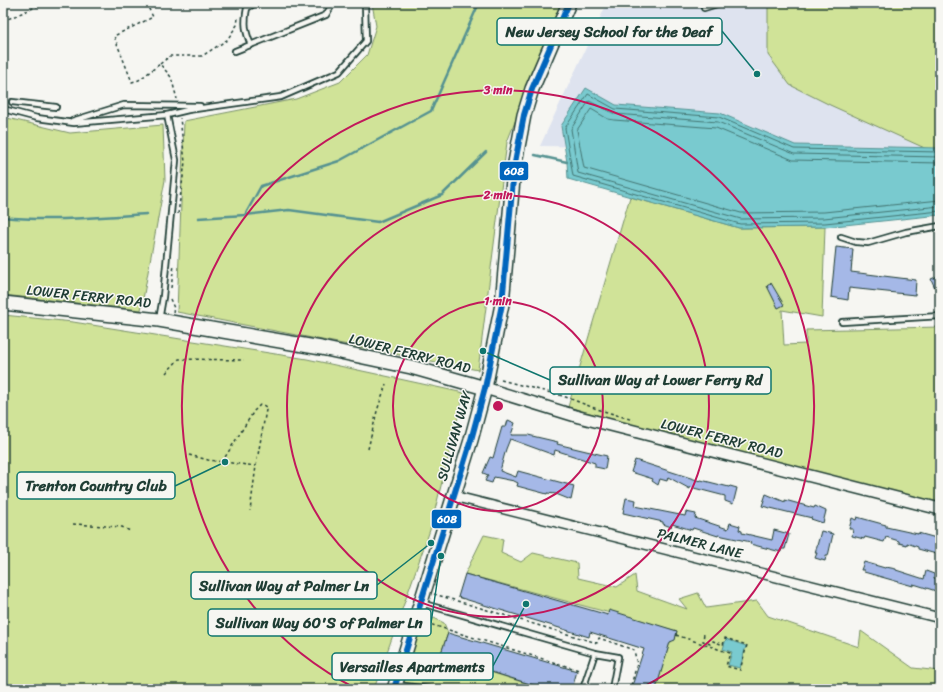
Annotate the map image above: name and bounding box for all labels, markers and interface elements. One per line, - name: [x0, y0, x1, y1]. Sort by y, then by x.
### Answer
- callout: New Jersey School for the Deaf: [497, 18, 722, 45]
- text: New Jersey School for the Deaf: [504, 19, 714, 45]
- text: 3 min: [483, 79, 513, 101]
- line badge: 608: [499, 161, 529, 181]
- text: 608: [503, 162, 524, 181]
- text: 2 min: [482, 184, 513, 206]
- street label: LOWER FERRY ROAD: [25, 278, 153, 316]
- text: 1 min: [484, 290, 512, 312]
- street label: LOWER FERRY ROAD: [346, 326, 474, 381]
- callout: Sullivan Way at Lower Ferry Rd: [550, 367, 771, 394]
- text: Sullivan Way at Lower Ferry Rd: [557, 367, 764, 393]
- street label: SULLIVAN WAY: [430, 387, 480, 484]
- centre of rings: [491, 399, 505, 413]
- street label: LOWER FERRY ROAD: [658, 411, 786, 466]
- callout: Trenton Country Club: [17, 472, 175, 499]
- text: Trenton Country Club: [25, 473, 167, 499]
- line badge: 608: [431, 509, 462, 529]
- text: 608: [436, 510, 457, 529]
- street label: PALMER LANE: [655, 521, 746, 566]
- callout: Sullivan Way at Palmer Ln: [191, 572, 377, 599]
- text: Sullivan Way at Palmer Ln: [198, 573, 370, 599]
- callout: Sullivan Way 60'S of Palmer Ln: [208, 609, 431, 636]
- text: Sullivan Way 60'S of Palmer Ln: [215, 610, 423, 636]
- callout: Versailles Apartments: [332, 653, 493, 680]
- text: Versailles Apartments: [340, 654, 485, 680]

